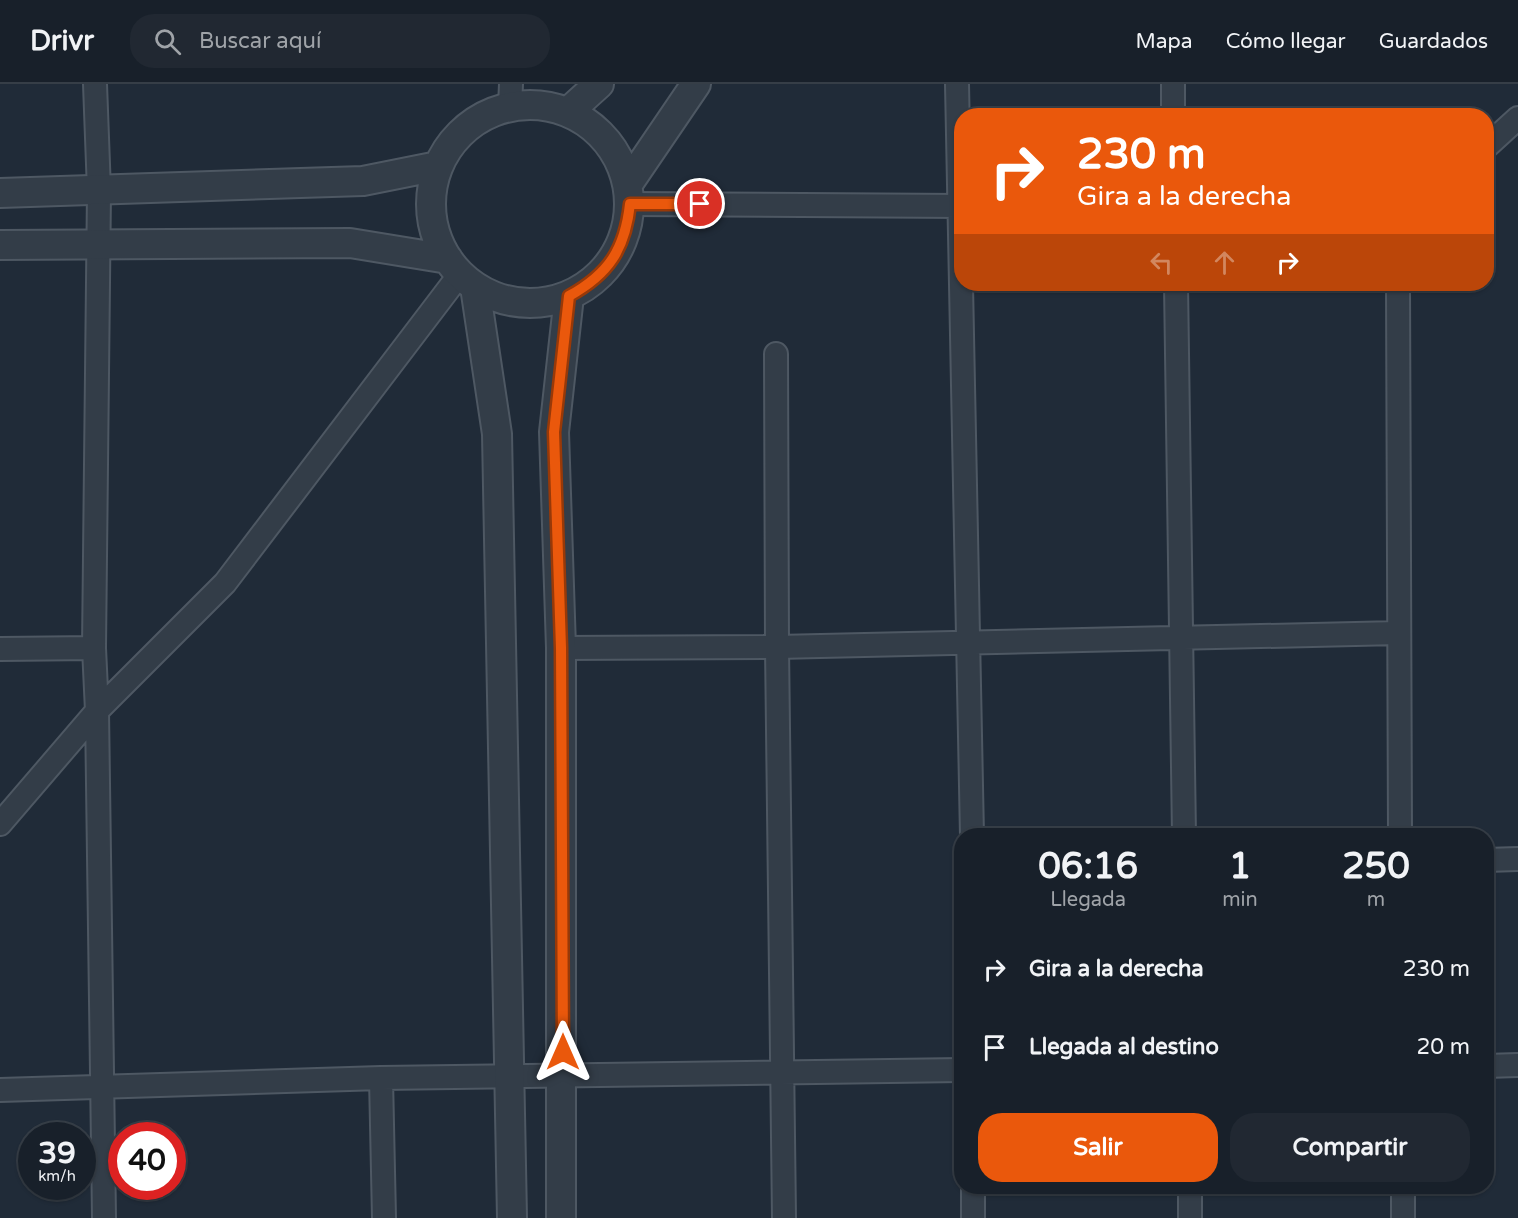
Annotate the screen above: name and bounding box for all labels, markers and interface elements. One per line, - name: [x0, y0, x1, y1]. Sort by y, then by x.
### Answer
- search box: [130, 14, 550, 68]
- text: Drivr: [30, 24, 94, 58]
- icon: search: [151, 25, 184, 58]
- text: Buscar aquí: [199, 28, 321, 54]
- text: Mapa: [1135, 29, 1193, 54]
- text: Cómo llegar: [1226, 29, 1346, 54]
- text: Guardados: [1379, 29, 1488, 54]
- text: 230 m: [1077, 129, 1206, 180]
- icon: right: [978, 132, 1056, 210]
- pin: [674, 178, 725, 229]
- text: Gira a la derecha: [1077, 180, 1291, 213]
- icon: arrive: [683, 187, 716, 220]
- icon: left: [1145, 246, 1178, 279]
- icon: ahead: [1208, 246, 1241, 279]
- icon: right: [1271, 246, 1304, 279]
- text: 06:16: [1038, 845, 1138, 888]
- text: 1: [1229, 845, 1251, 888]
- text: 250: [1342, 845, 1410, 888]
- text: Llegada: [1050, 888, 1126, 912]
- text: min: [1222, 888, 1258, 912]
- text: m: [1367, 888, 1385, 912]
- icon: right: [978, 953, 1011, 986]
- text: Gira a la derecha: [1029, 956, 1204, 982]
- text: 230 m: [1403, 956, 1470, 982]
- position arrow: [531, 1020, 595, 1084]
- icon: arrive: [978, 1031, 1011, 1064]
- text: Llegada al destino: [1029, 1034, 1219, 1060]
- text: 20 m: [1416, 1034, 1470, 1060]
- button: Salir: [978, 1113, 1218, 1182]
- button: Compartir: [1230, 1113, 1470, 1182]
- speed limit sign: 40: [108, 1122, 186, 1200]
- text: 39: [38, 1135, 76, 1172]
- text: km/h: [38, 1167, 76, 1185]

